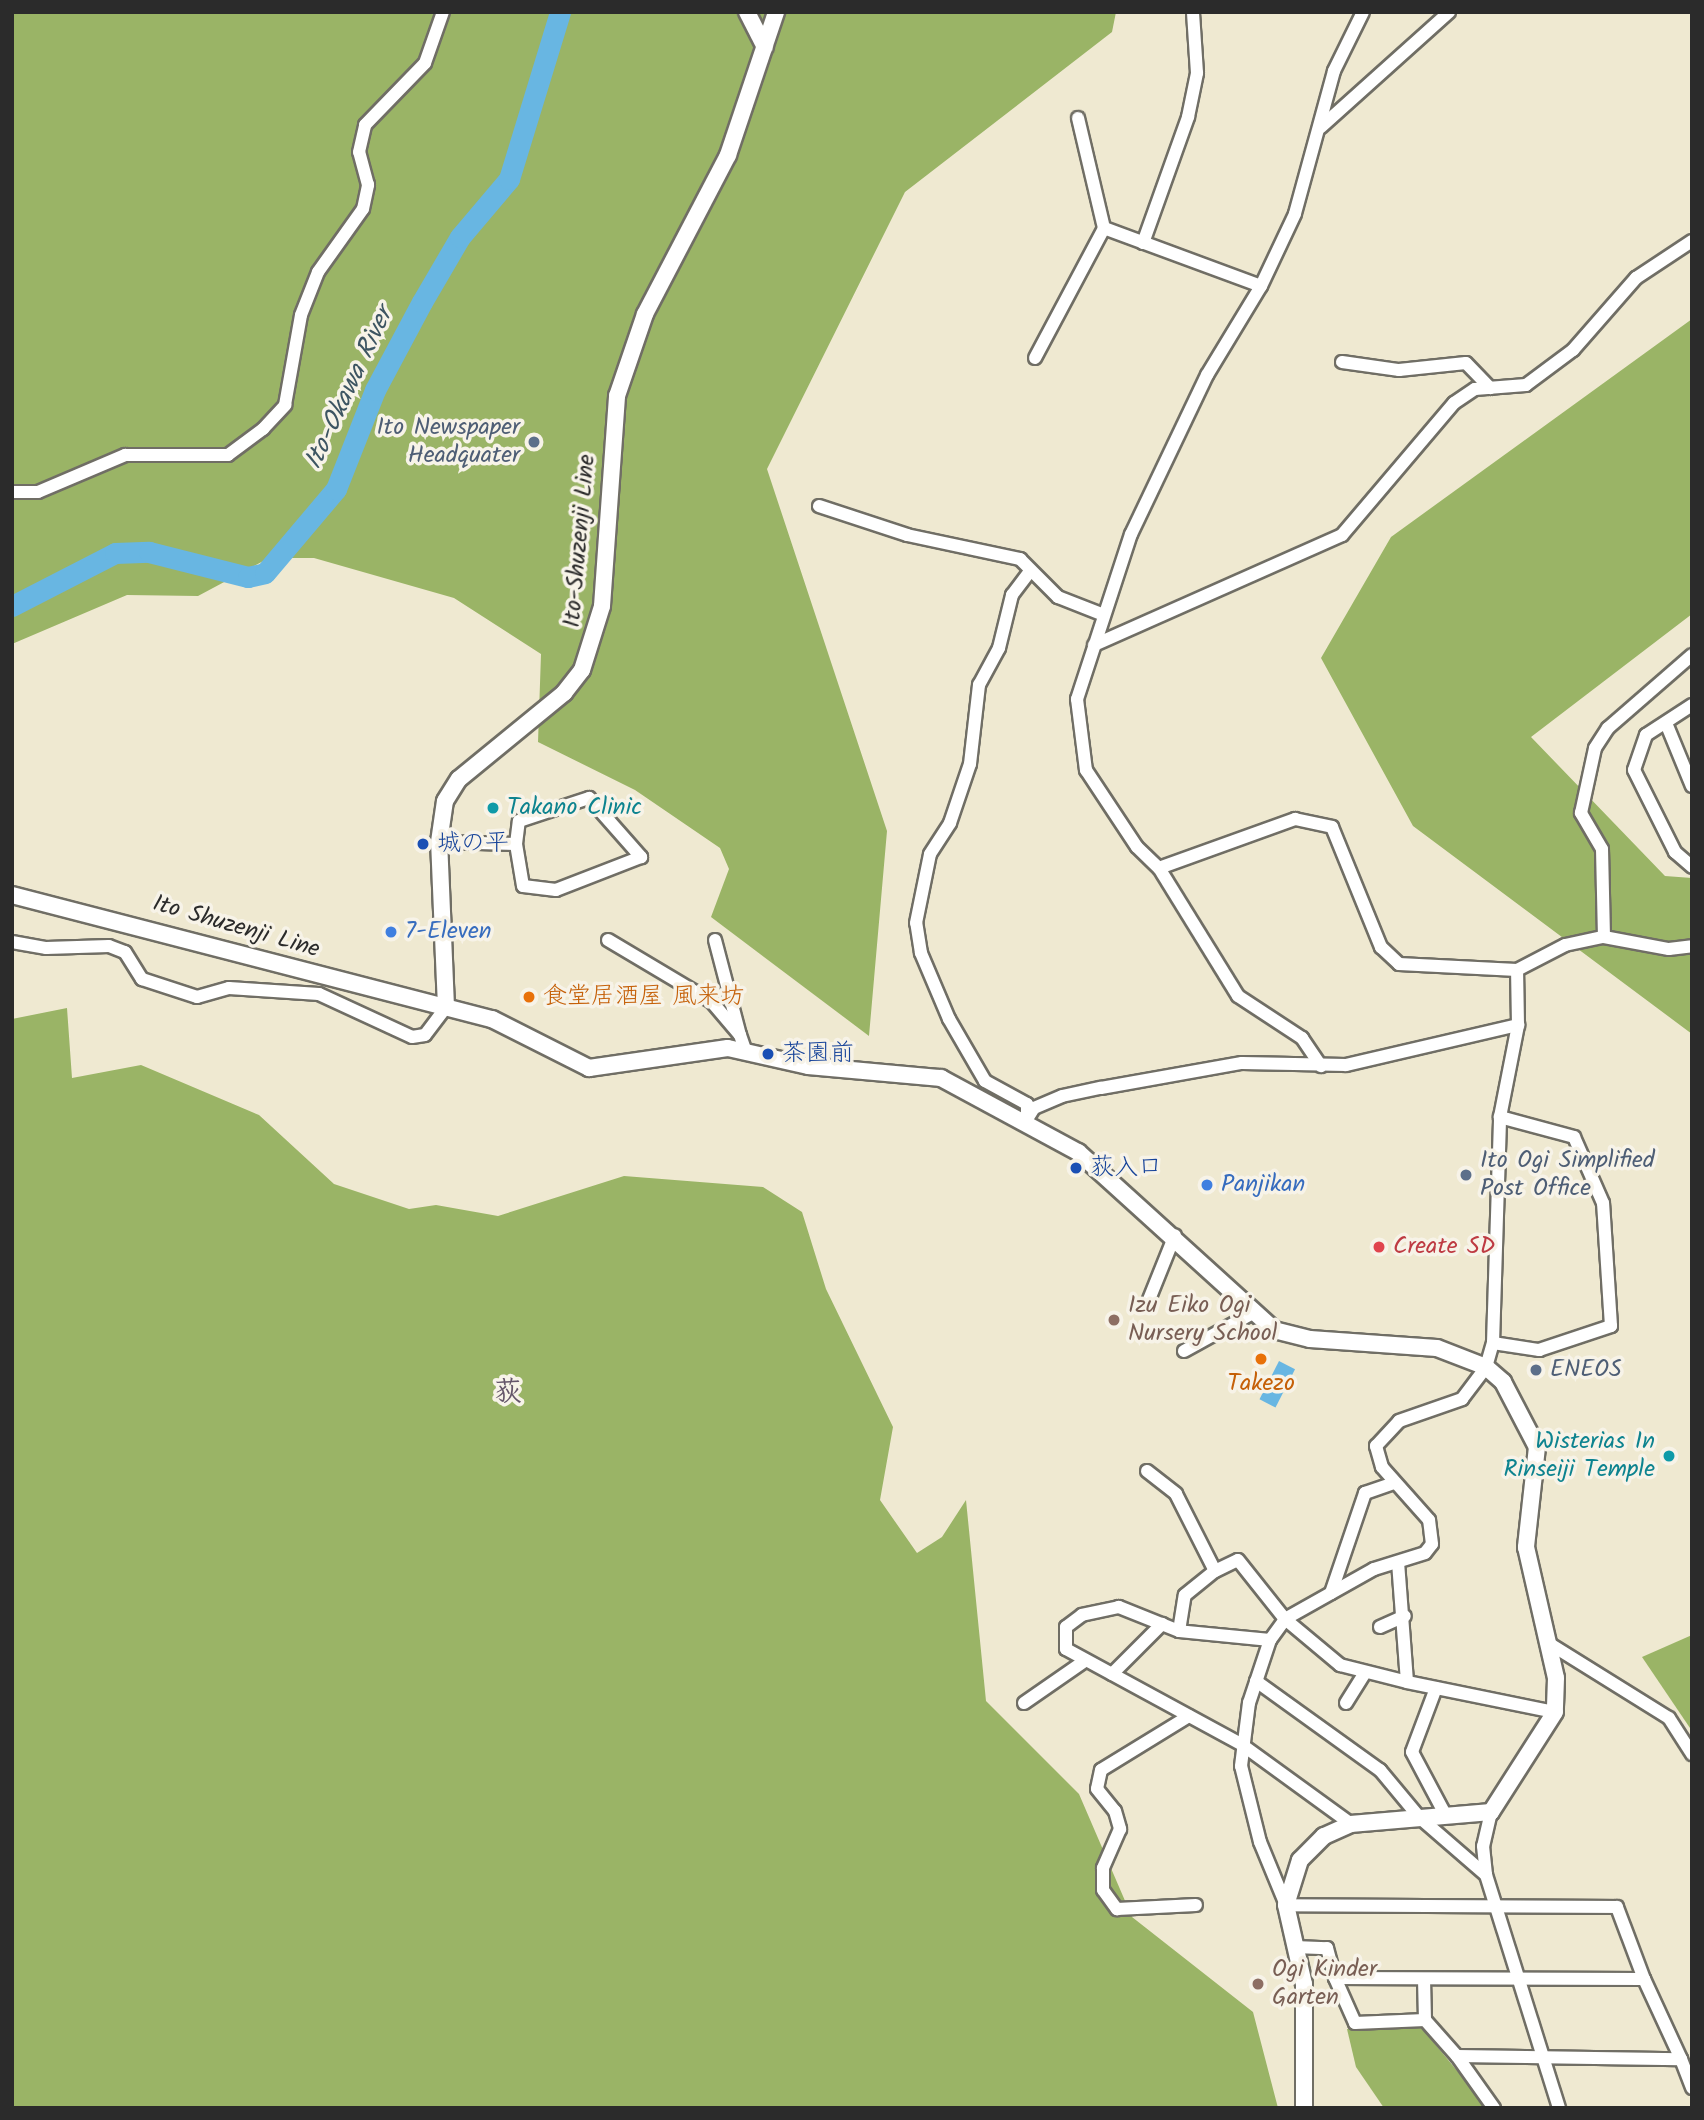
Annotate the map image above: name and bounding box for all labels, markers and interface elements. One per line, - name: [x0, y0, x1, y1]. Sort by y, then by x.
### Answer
- water label: Ito-Okawa River: [299, 303, 401, 475]
- place label: Ito Newspaper Headquater: [376, 414, 520, 470]
- marker: Ito Newspaper Headquater: [526, 434, 542, 450]
- street label: Ito-Shuzenji Line: [558, 453, 602, 629]
- place label: Takano Clinic: [507, 794, 642, 822]
- marker: Takano Clinic: [485, 800, 501, 816]
- place label: 城の平: [437, 830, 509, 858]
- marker: 城の平: [415, 836, 431, 852]
- street label: Ito Shuzenji Line: [149, 889, 323, 965]
- place label: 7-Eleven: [405, 918, 492, 946]
- marker: 7-Eleven: [383, 924, 399, 940]
- place label: 食堂居酒屋 風来坊: [543, 983, 745, 1011]
- marker: 食堂居酒屋 風来坊: [521, 989, 537, 1005]
- place label: 茶園前: [782, 1040, 854, 1068]
- marker: 茶園前: [760, 1046, 776, 1062]
- place label: Ito Ogi Simplified Post Office: [1480, 1147, 1655, 1203]
- place label: 荻入口: [1090, 1154, 1162, 1182]
- marker: 荻入口: [1068, 1160, 1084, 1176]
- marker: Ito Ogi Simplified Post Office: [1458, 1167, 1474, 1183]
- place label: Panjikan: [1221, 1171, 1305, 1199]
- marker: Panjikan: [1199, 1177, 1215, 1193]
- place label: Create SD: [1393, 1233, 1495, 1261]
- marker: Create SD: [1371, 1239, 1387, 1255]
- place label: Izu Eiko Ogi Nursery School: [1128, 1292, 1277, 1348]
- marker: Izu Eiko Ogi Nursery School: [1106, 1312, 1122, 1328]
- marker: Takezo: [1253, 1351, 1269, 1367]
- place label: ENEOS: [1550, 1356, 1622, 1384]
- marker: ENEOS: [1528, 1362, 1544, 1378]
- place label: Takezo: [1227, 1370, 1295, 1398]
- district label: 荻: [494, 1376, 522, 1410]
- place label: Wisterias In Rinseiji Temple: [1503, 1428, 1655, 1484]
- marker: Wisterias In Rinseiji Temple: [1661, 1448, 1677, 1464]
- place label: Ogi Kinder Garten: [1272, 1956, 1377, 2012]
- marker: Ogi Kinder Garten: [1250, 1976, 1266, 1992]

